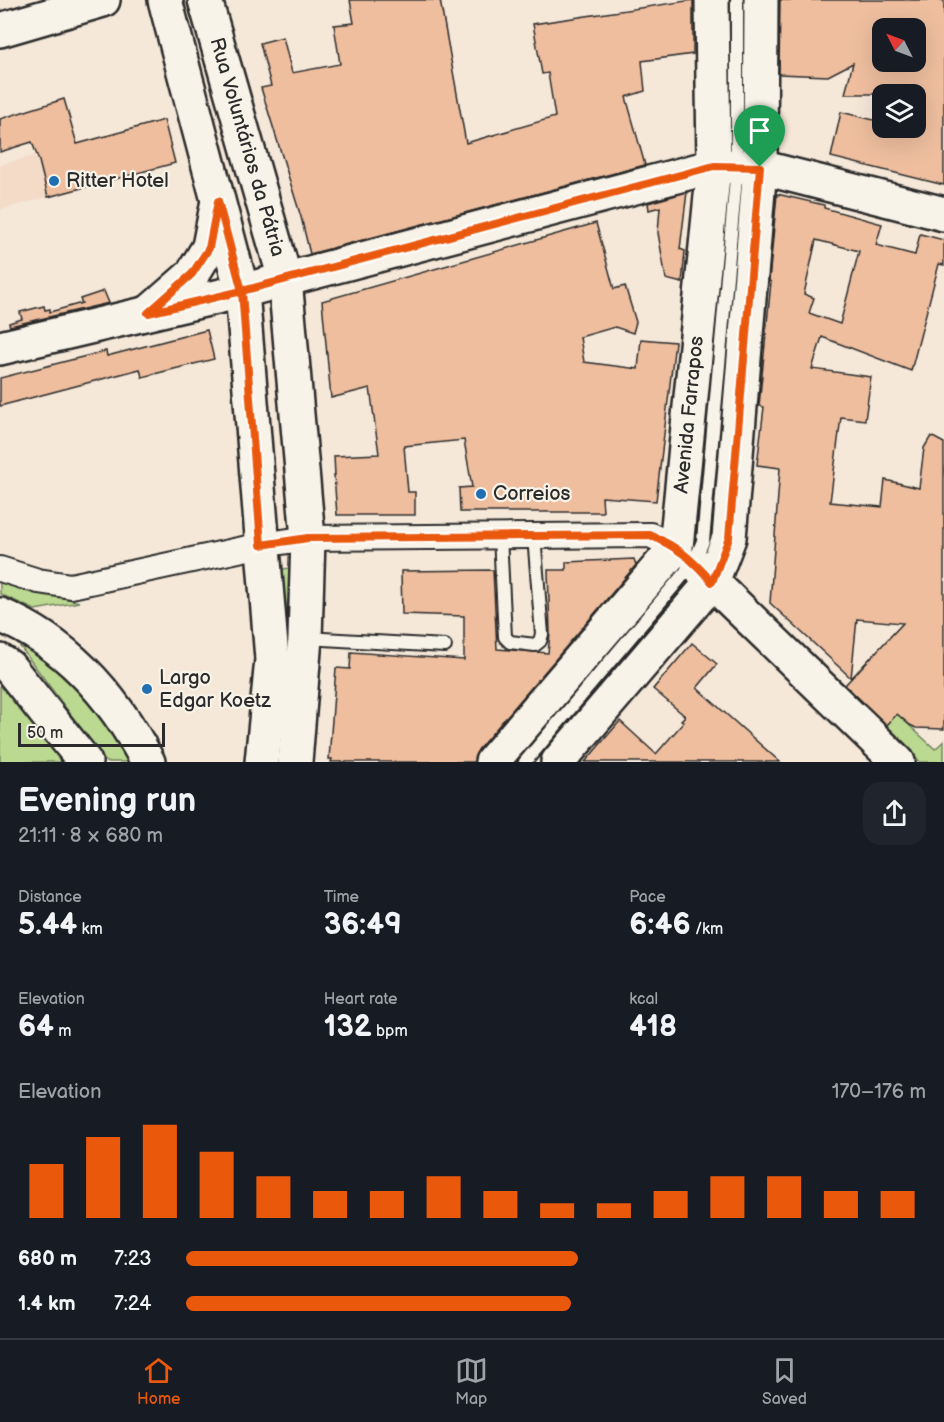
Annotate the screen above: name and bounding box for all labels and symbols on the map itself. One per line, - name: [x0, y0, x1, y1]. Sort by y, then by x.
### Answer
- north arrow: [872, 18, 926, 72]
- street label: Rua Voluntários da Pátria: [204, 35, 290, 259]
- pin: [734, 105, 785, 167]
- place label: Ritter Hotel: [66, 169, 169, 193]
- marker: Ritter Hotel: [47, 174, 61, 188]
- street label: Avenida Farrapos: [669, 335, 709, 494]
- place label: Correios: [493, 482, 571, 506]
- marker: Correios: [474, 487, 488, 501]
- place label: Largo Edgar Koetz: [159, 666, 271, 713]
- marker: Largo Edgar Koetz: [140, 682, 154, 696]
- scale bar: [18, 720, 165, 748]

